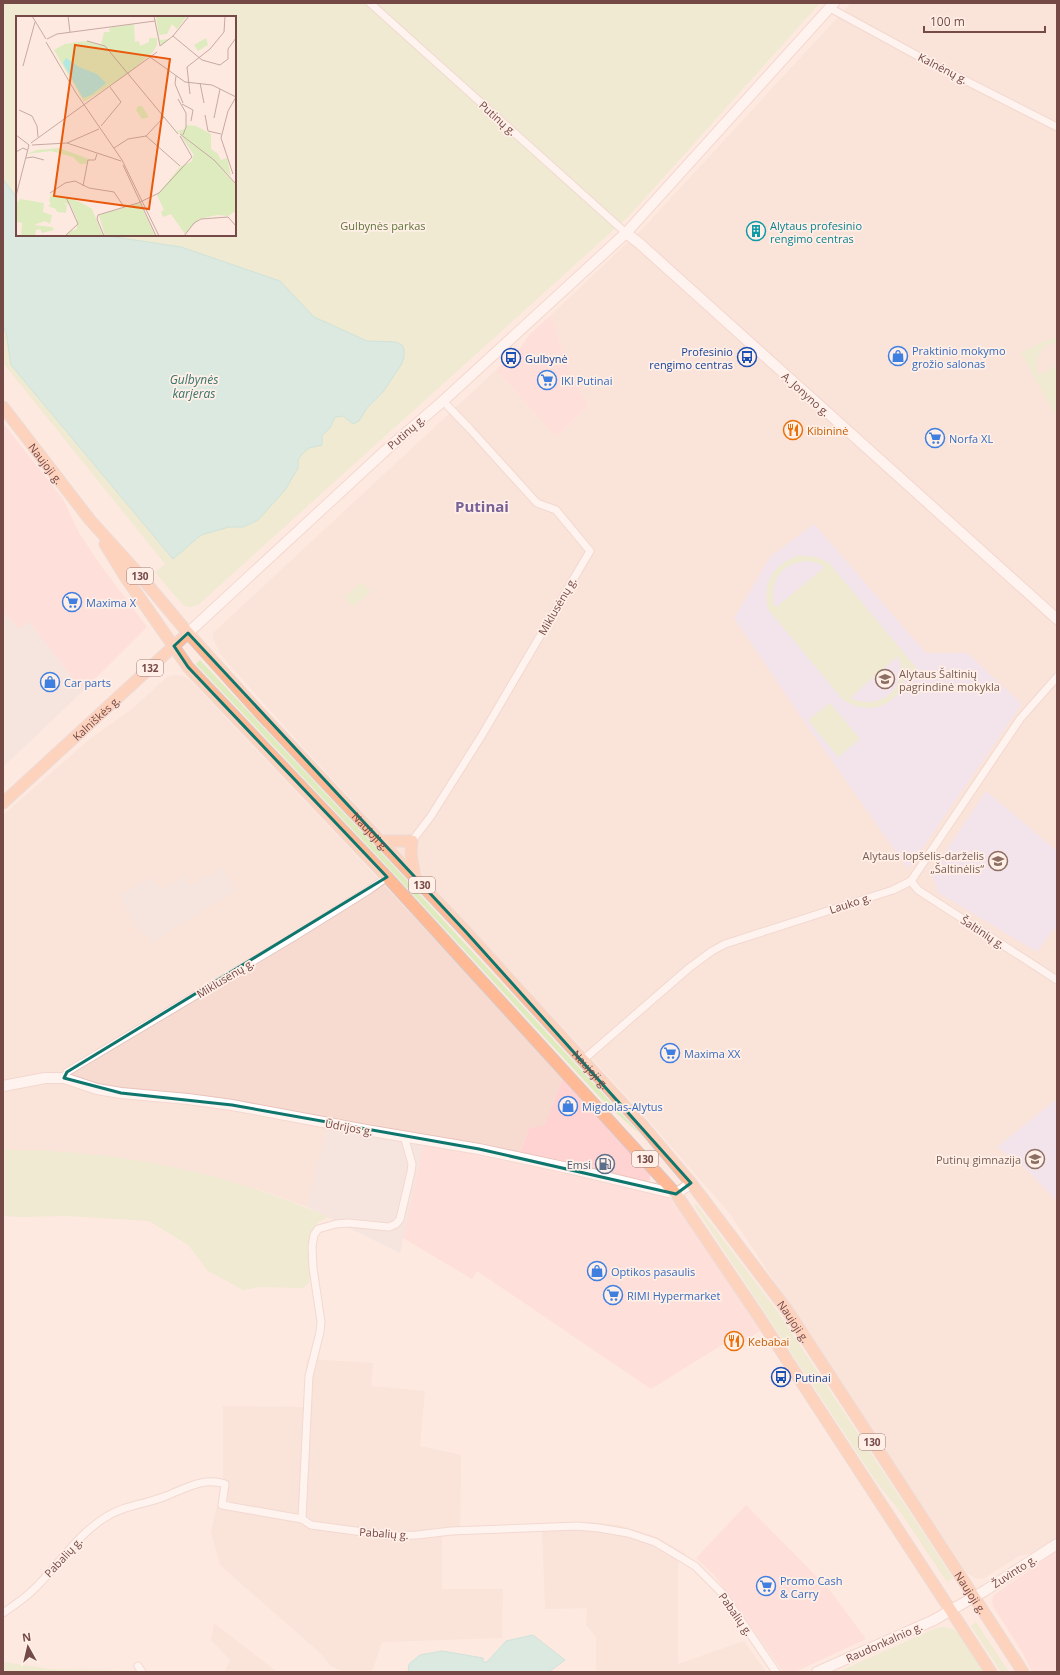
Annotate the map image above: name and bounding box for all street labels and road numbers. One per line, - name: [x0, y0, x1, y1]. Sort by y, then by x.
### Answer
- street label: Kalnėnų g.: [916, 49, 970, 87]
- street label: Putinų g.: [476, 97, 520, 139]
- street label: A. Jonyno g.: [779, 368, 833, 420]
- street label: Putinų g.: [384, 411, 428, 453]
- street label: Naujoji g.: [26, 440, 67, 487]
- road number: 130: [127, 568, 153, 584]
- street label: Miklusėnų g.: [534, 574, 580, 638]
- road number: 132: [137, 660, 163, 676]
- street label: Kalniškės g.: [69, 692, 123, 743]
- street label: Naujoji g.: [349, 809, 393, 854]
- road number: 130: [409, 877, 435, 893]
- street label: Lauko g.: [827, 889, 873, 917]
- street label: Šaltinių g.: [958, 912, 1008, 952]
- street label: Miklusėnų g.: [193, 955, 257, 1001]
- street label: Naujoji g.: [569, 1046, 613, 1092]
- street label: Ūdrijos g.: [324, 1115, 374, 1139]
- road number: 130: [632, 1151, 658, 1167]
- street label: Naujoji g.: [775, 1297, 814, 1345]
- road number: 130: [859, 1434, 885, 1450]
- street label: Pabalių g.: [359, 1524, 409, 1542]
- street label: Pabalių g.: [41, 1534, 85, 1580]
- street label: Žuvinto g.: [989, 1551, 1039, 1591]
- street label: Naujoji g.: [952, 1568, 991, 1617]
- street label: Pabalių g.: [716, 1589, 756, 1639]
- street label: Raudonkalnio g.: [843, 1618, 925, 1666]

